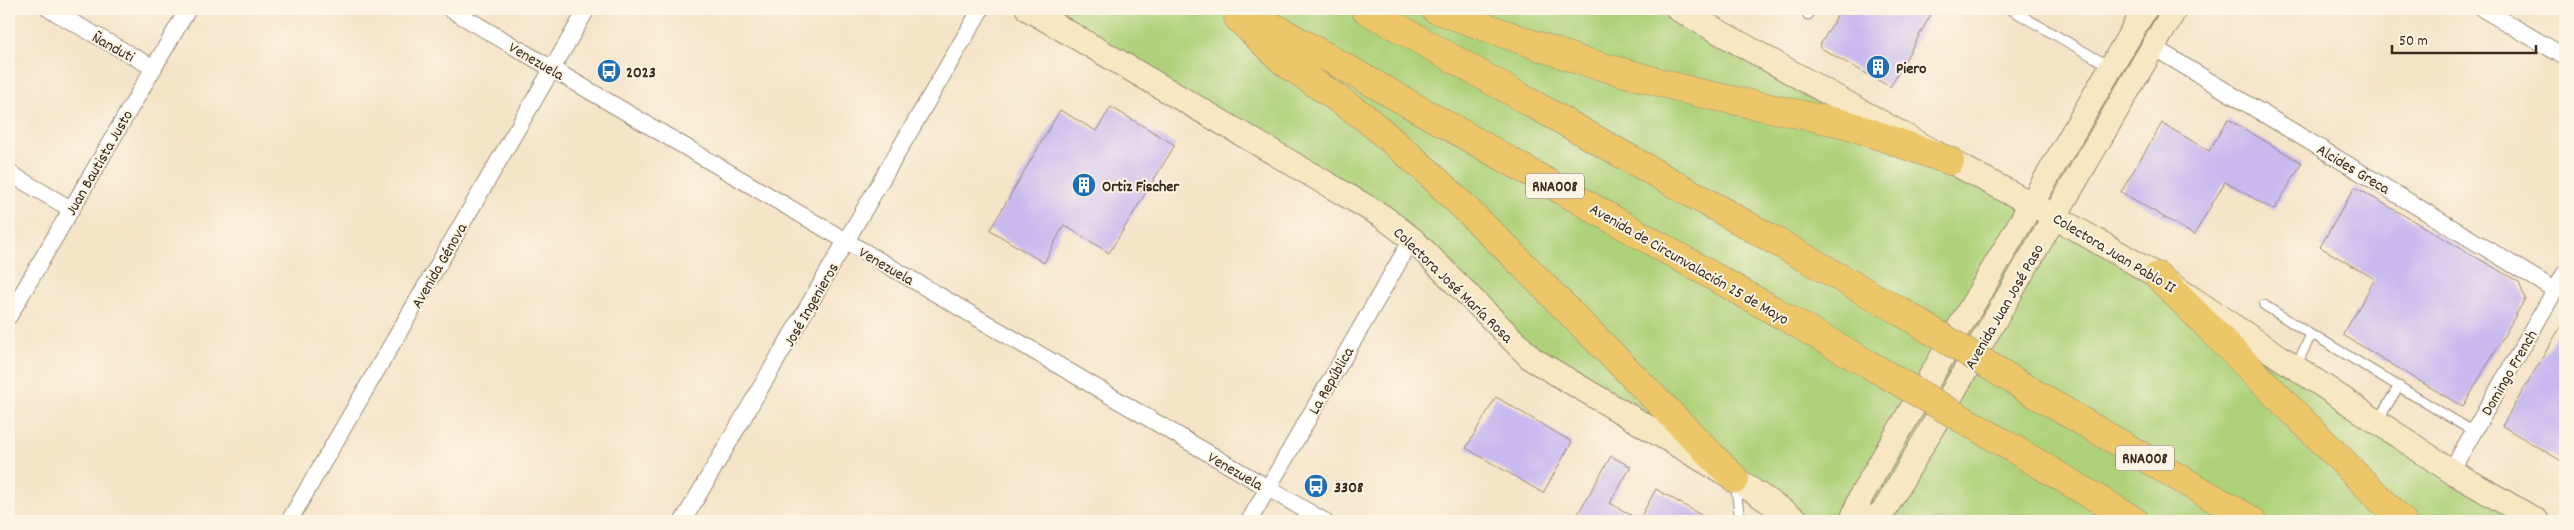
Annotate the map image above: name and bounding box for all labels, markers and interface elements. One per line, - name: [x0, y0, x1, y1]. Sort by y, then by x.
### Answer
- scale bar: [2392, 22, 2535, 54]
- street label: Ñanduti: [87, 27, 138, 69]
- text: 50 m: [2399, 31, 2428, 53]
- street label: Venezuela: [504, 37, 568, 87]
- building icon: Piero: [1865, 54, 1891, 80]
- bus stop icon: 2023: [596, 58, 622, 84]
- place label: Piero: [1896, 58, 1926, 81]
- place label: 2023: [626, 62, 656, 85]
- street label: Juan Bautista Justo: [61, 106, 140, 220]
- street label: Alcides Greca: [2312, 139, 2394, 201]
- building icon: Ortiz Fischer: [1071, 172, 1097, 198]
- road number: RNA008: [1526, 174, 1584, 198]
- place label: Ortiz Fischer: [1102, 176, 1180, 199]
- street label: Avenida de Circunvalación 25 de Mayo: [1585, 198, 1793, 332]
- street label: Colectora Juan Pablo II: [2048, 208, 2180, 300]
- street label: Avenida Génova: [406, 219, 474, 313]
- street label: Colectora José María Rosa: [1387, 222, 1518, 350]
- street label: Avenida Juan José Paso: [1960, 240, 2051, 374]
- street label: Venezuela: [854, 242, 918, 292]
- street label: José Ingenieros: [779, 259, 846, 352]
- street label: Domingo French: [2476, 326, 2544, 420]
- street label: La República: [1304, 343, 1361, 419]
- road number: RNA008: [2116, 446, 2174, 470]
- street label: Venezuela: [1203, 447, 1267, 497]
- bus stop icon: 3308: [1303, 473, 1329, 499]
- place label: 3308: [1334, 477, 1364, 500]

